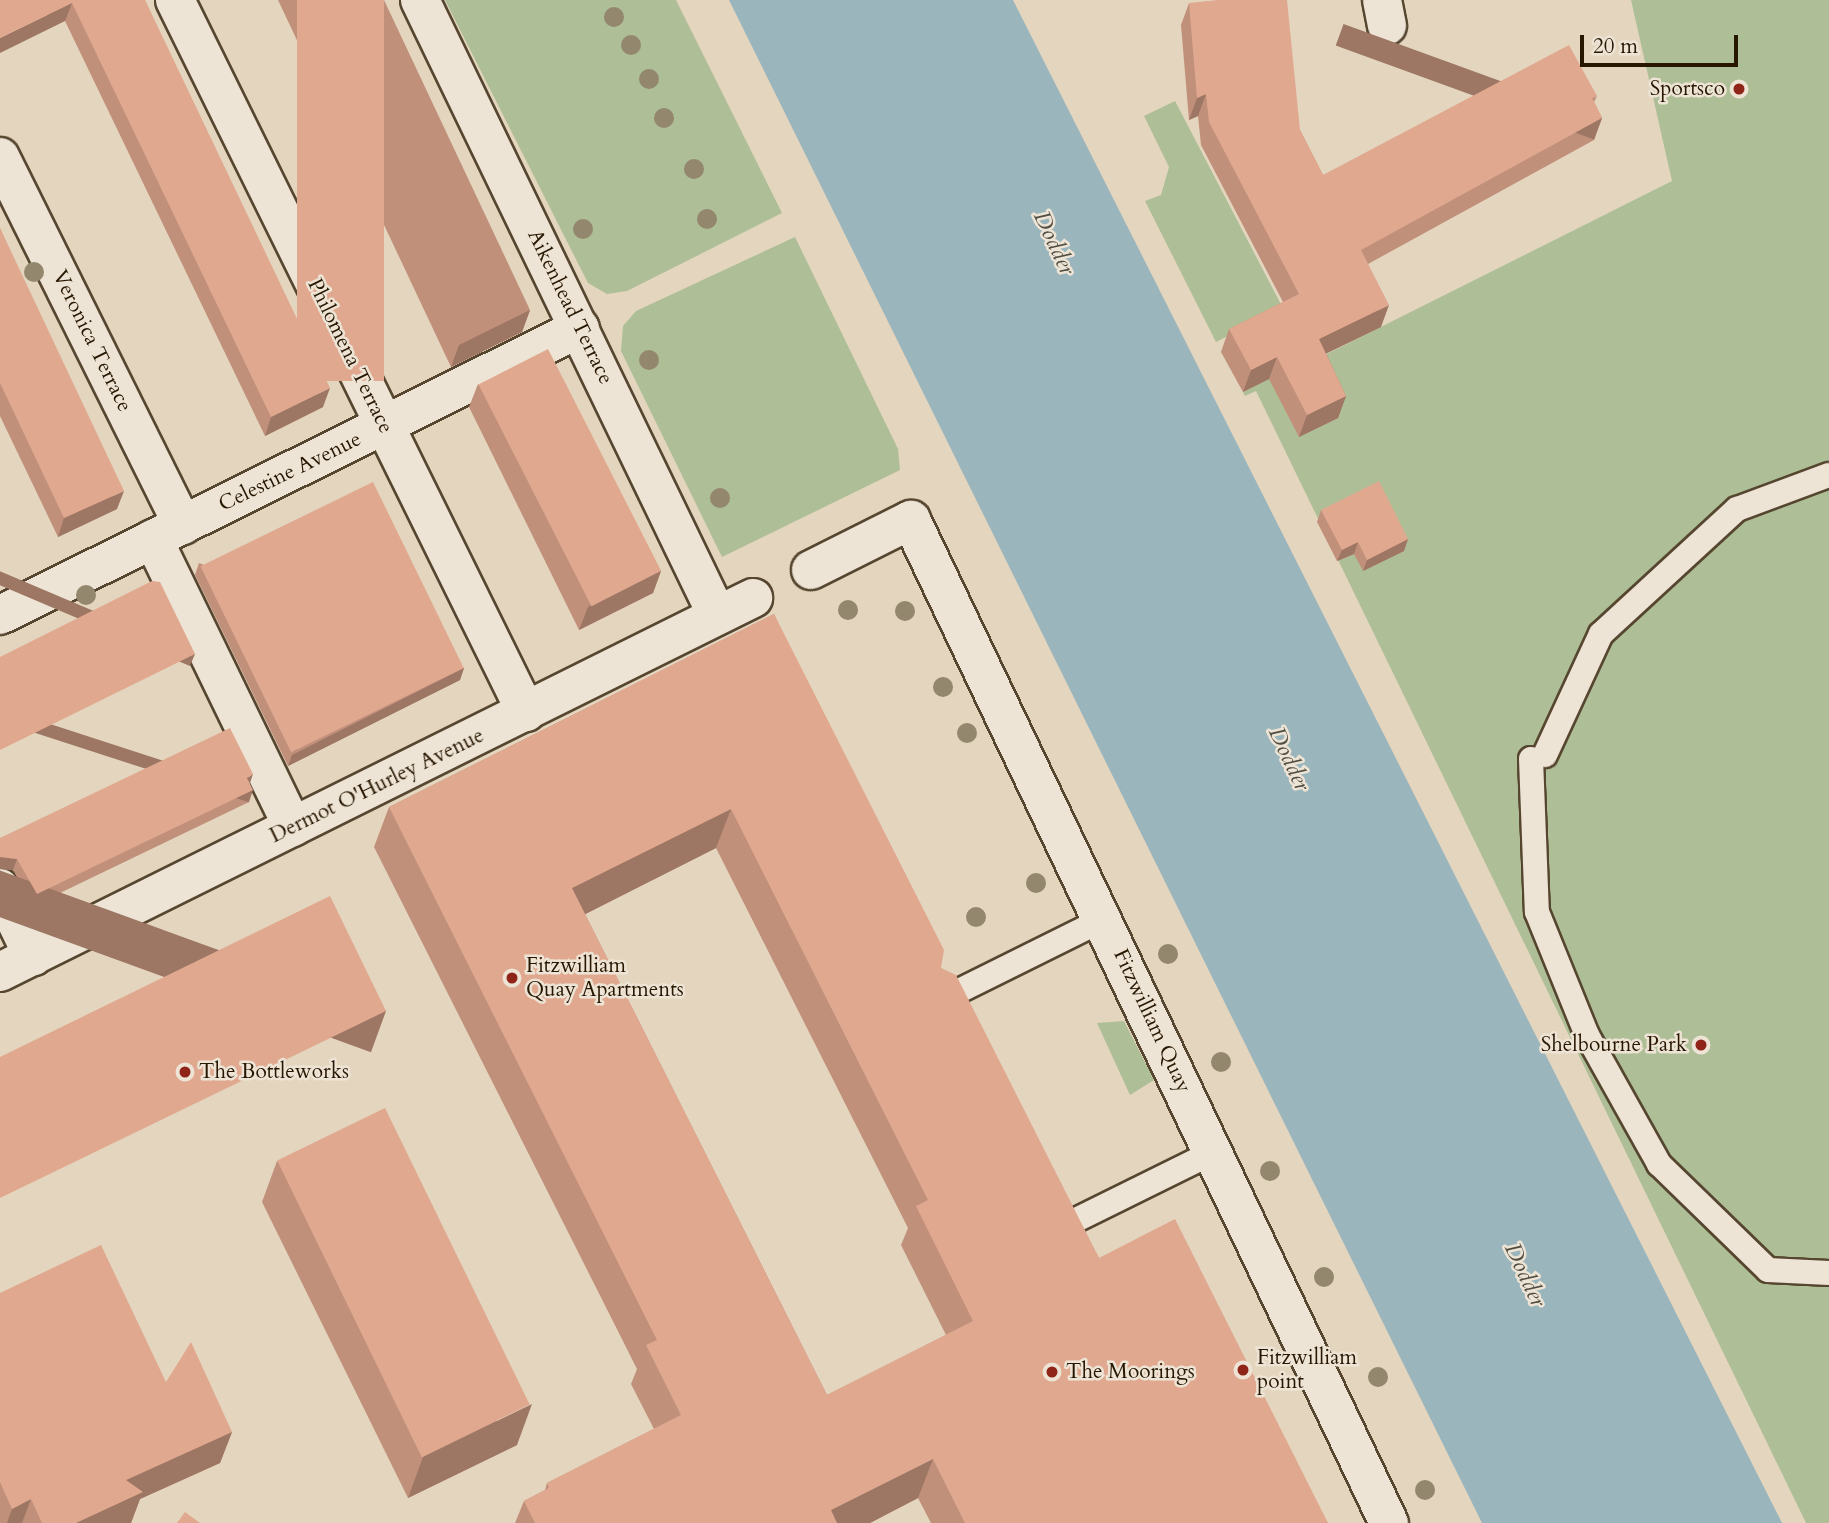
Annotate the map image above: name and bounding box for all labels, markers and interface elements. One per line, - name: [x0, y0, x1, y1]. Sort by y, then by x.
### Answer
- scale bar: [1584, 21, 1742, 65]
- text: 20 m: [1593, 32, 1638, 61]
- place label: Sportsco: [1650, 76, 1725, 102]
- marker: Sportsco: [1731, 81, 1747, 97]
- water label: Dodder: [1027, 207, 1081, 279]
- street label: Aikenhead Terrace: [522, 226, 618, 388]
- street label: Veronica Terrace: [47, 266, 137, 416]
- street label: Philomena Terrace: [302, 275, 398, 437]
- street label: Celestine Avenue: [215, 427, 365, 517]
- street label: Dermot O'Hurley Avenue: [266, 723, 488, 849]
- water label: Dodder: [1262, 723, 1316, 795]
- street label: Fitzwilliam Quay: [1108, 945, 1196, 1097]
- place label: Fitzwilliam Quay Apartments: [526, 953, 684, 1003]
- marker: Fitzwilliam Quay Apartments: [504, 970, 520, 986]
- place label: Shelbourne Park: [1541, 1032, 1687, 1058]
- marker: Shelbourne Park: [1693, 1037, 1709, 1053]
- place label: The Bottleworks: [199, 1059, 349, 1085]
- marker: The Bottleworks: [177, 1064, 193, 1080]
- water label: Dodder: [1498, 1239, 1552, 1311]
- place label: Fitzwilliam point: [1257, 1345, 1357, 1395]
- place label: The Moorings: [1066, 1359, 1195, 1385]
- marker: Fitzwilliam point: [1235, 1362, 1251, 1378]
- marker: The Moorings: [1044, 1364, 1060, 1380]

